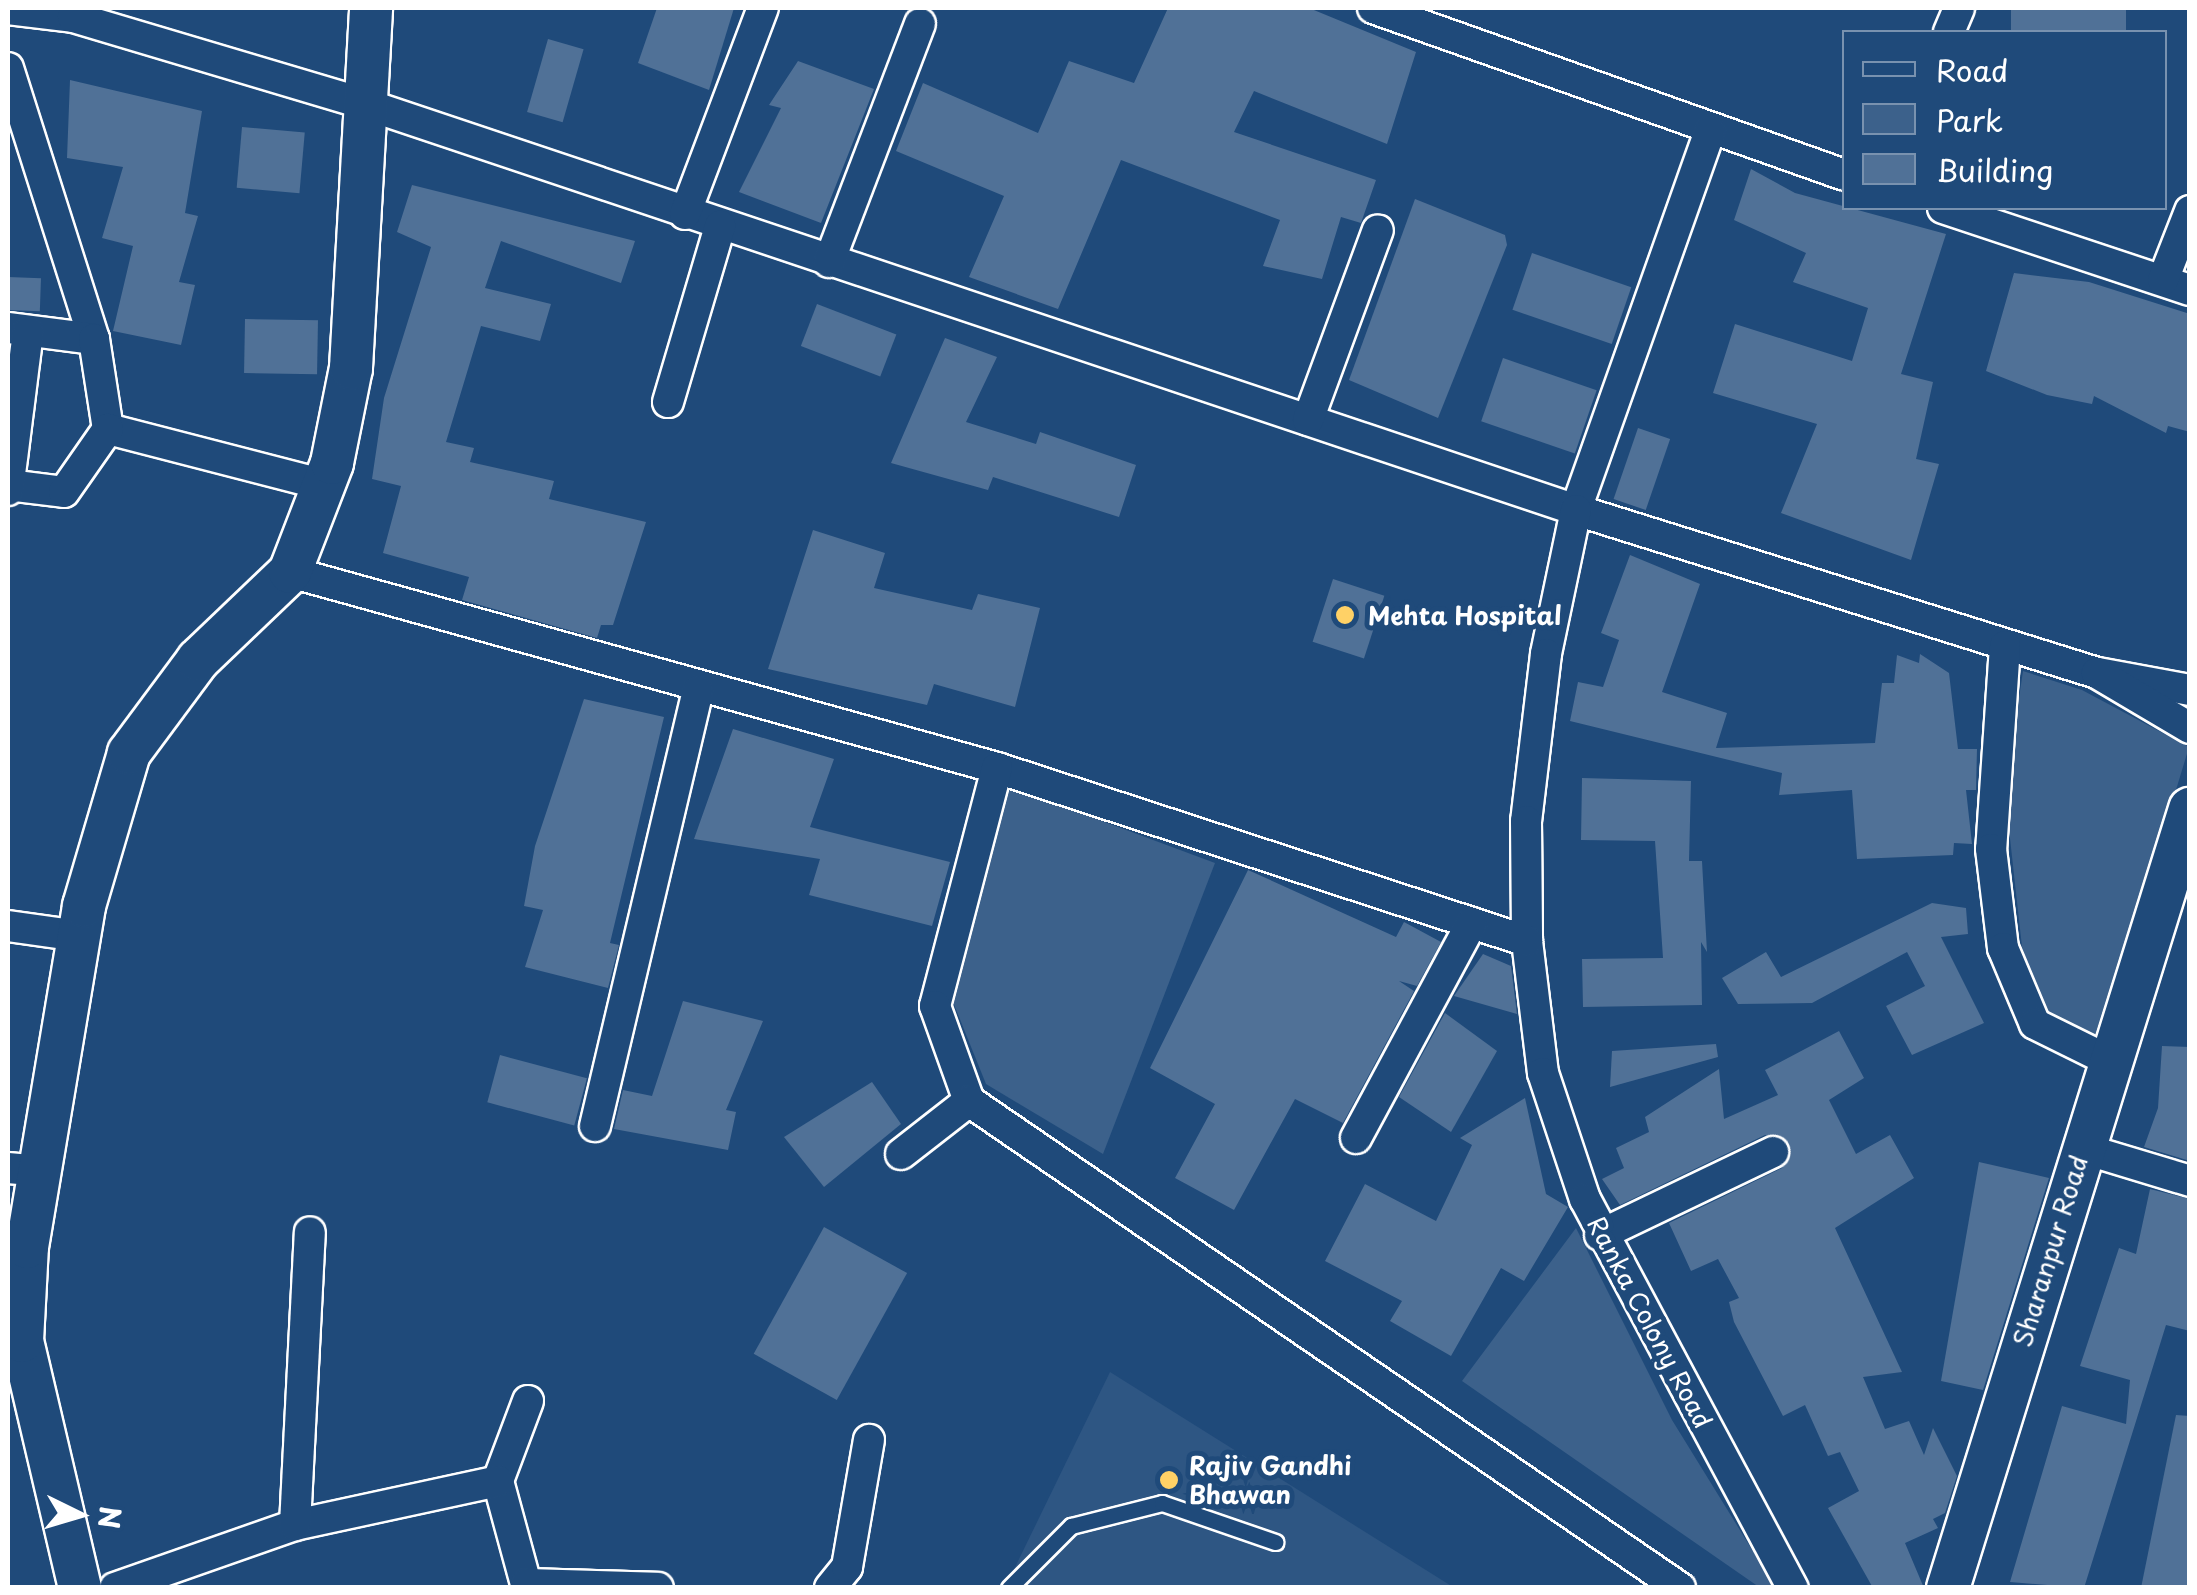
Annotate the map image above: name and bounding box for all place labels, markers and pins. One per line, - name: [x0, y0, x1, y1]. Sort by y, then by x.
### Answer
- place label: Mehta Hospital: [1368, 600, 1562, 630]
- marker: Mehta Hospital: [1332, 602, 1358, 628]
- place label: Rajiv Gandhi Bhawan: [1189, 1451, 1352, 1510]
- marker: Rajiv Gandhi Bhawan: [1158, 1469, 1180, 1491]

